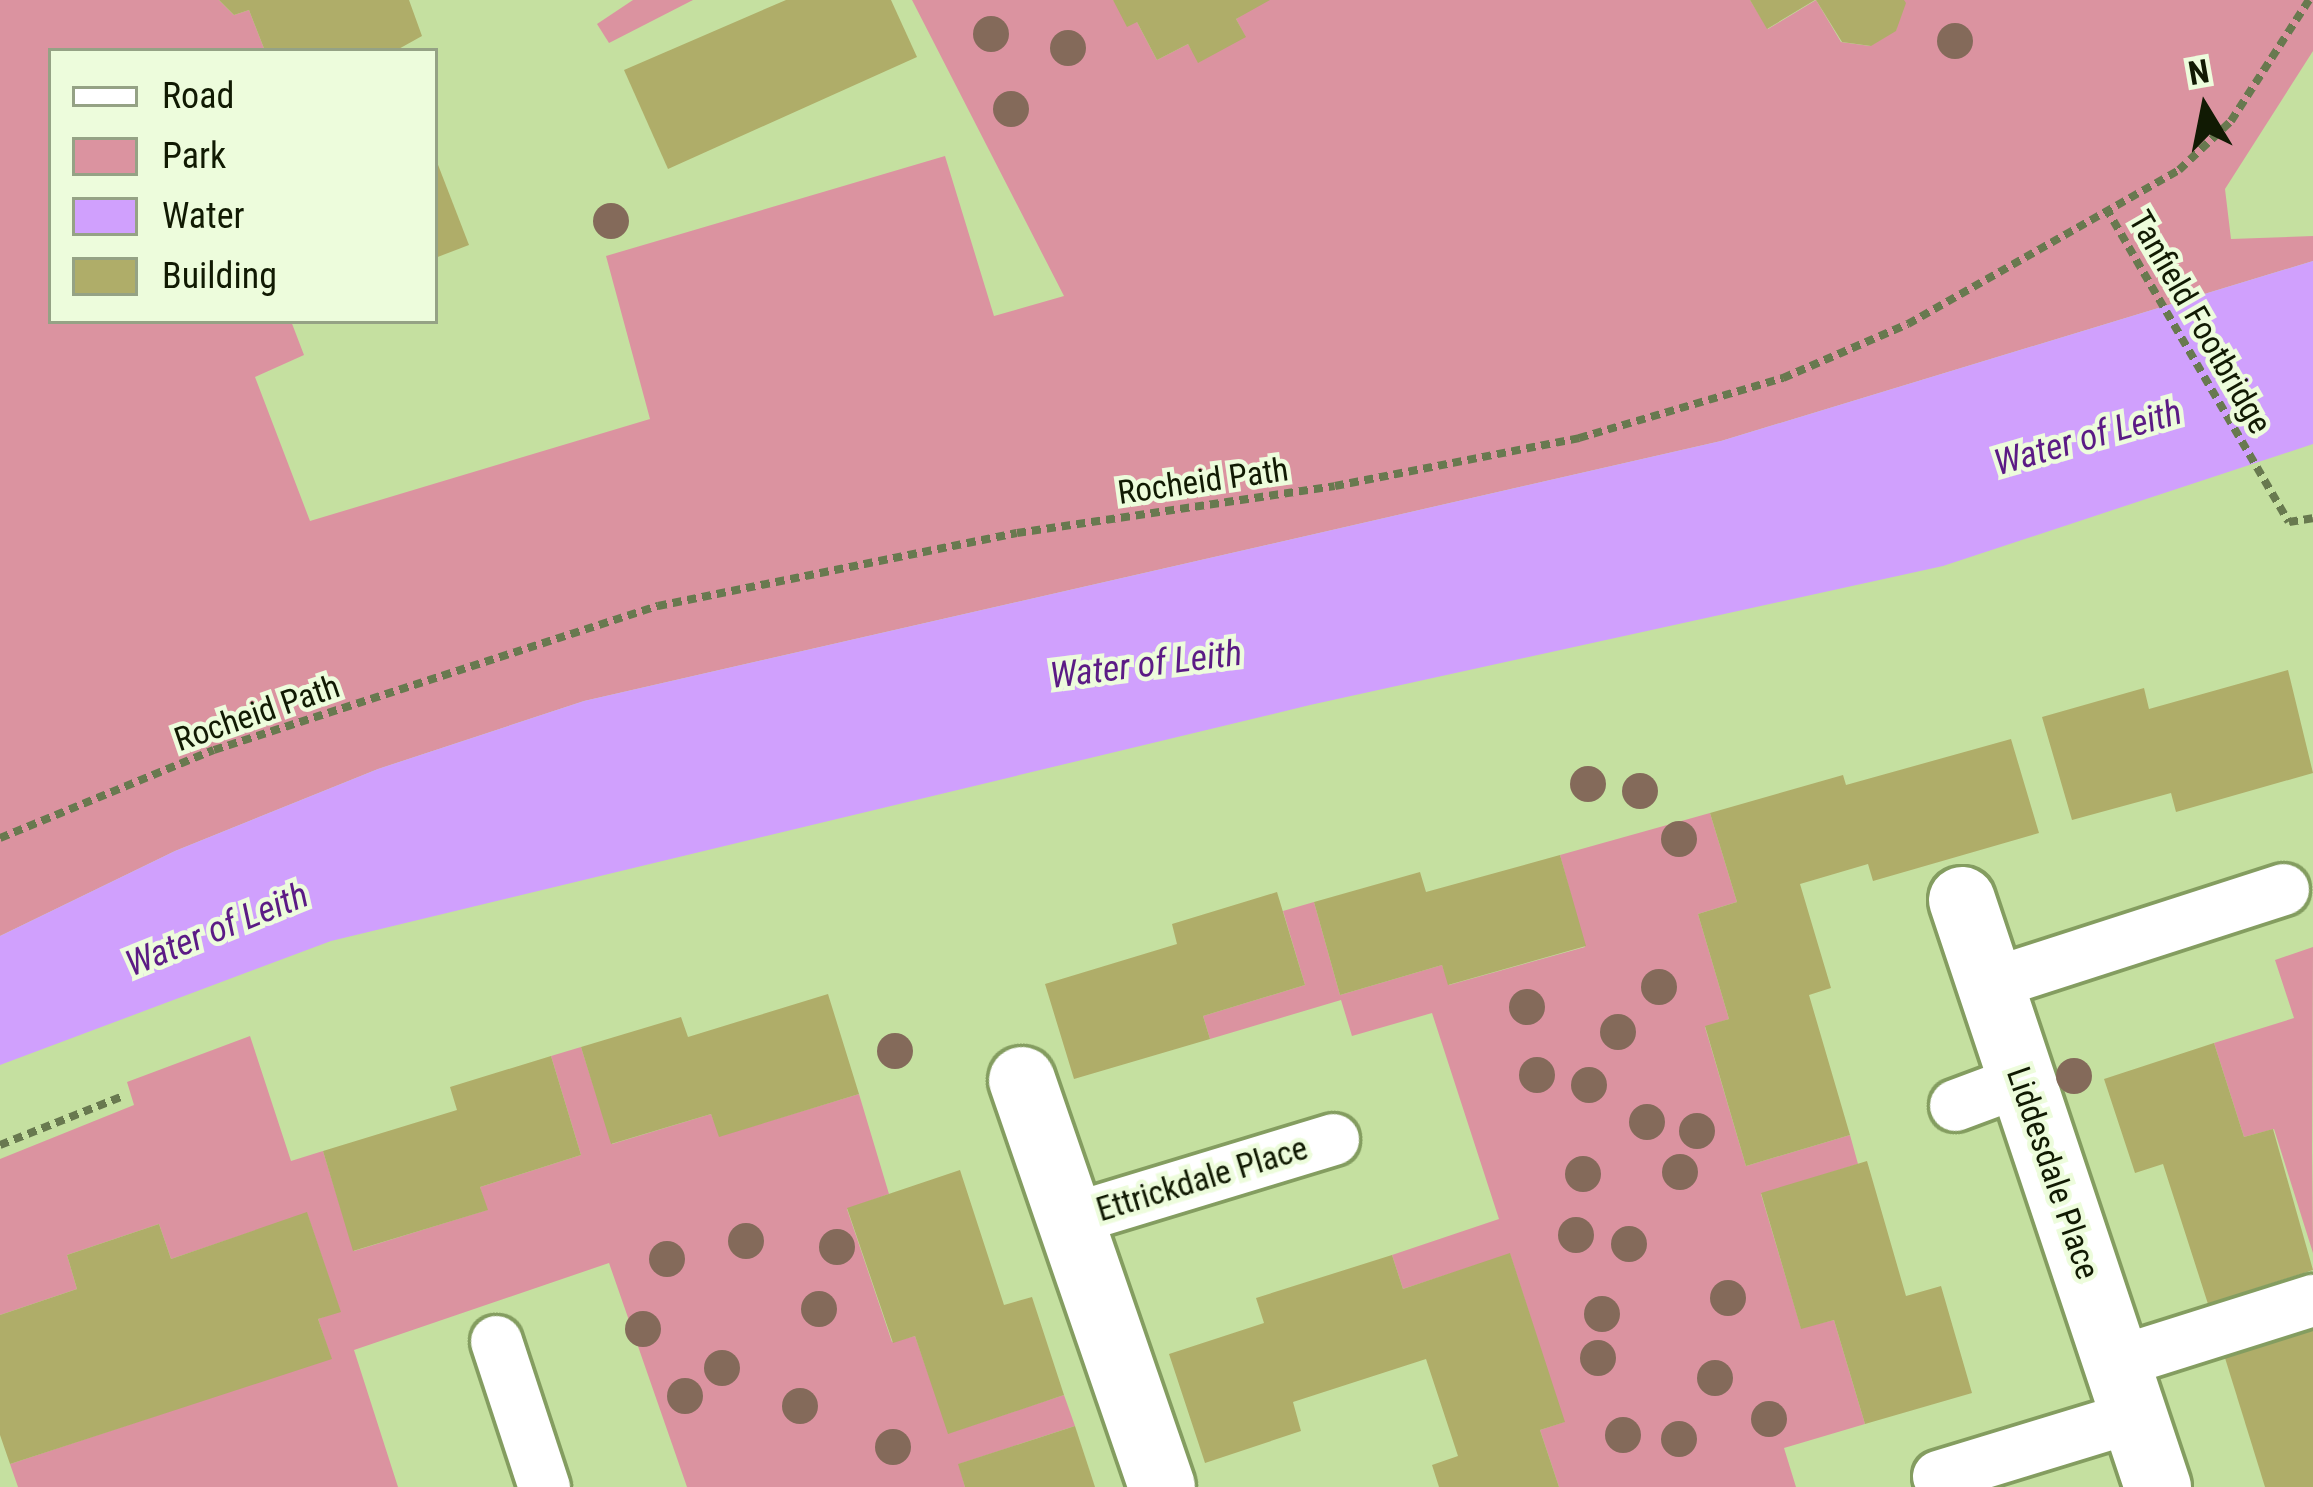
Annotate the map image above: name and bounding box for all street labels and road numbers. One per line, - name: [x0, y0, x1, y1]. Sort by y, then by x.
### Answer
- street label: Tanfield Footbridge: [2120, 204, 2280, 440]
- street label: Rocheid Path: [1115, 449, 1291, 513]
- street label: Rocheid Path: [169, 666, 345, 760]
- street label: Liddesdale Place: [1998, 1062, 2108, 1284]
- street label: Ettrickdale Place: [1092, 1128, 1312, 1230]

